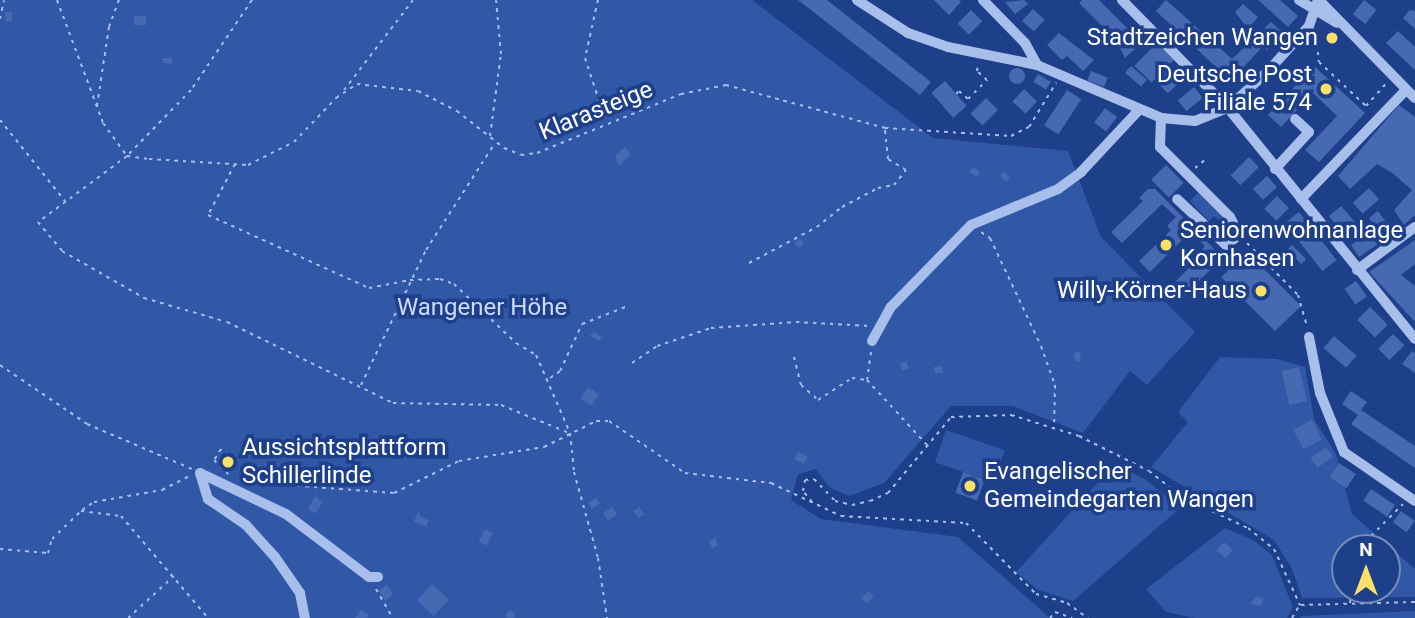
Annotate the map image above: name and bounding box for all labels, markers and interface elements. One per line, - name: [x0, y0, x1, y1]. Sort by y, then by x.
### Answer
- place label: Stadtzeichen Wangen: [1087, 24, 1318, 52]
- marker: Stadtzeichen Wangen: [1324, 30, 1340, 46]
- place label: Deutsche Post Filiale 574: [1157, 61, 1312, 117]
- street label: Klarasteige: [535, 75, 657, 147]
- marker: Deutsche Post Filiale 574: [1318, 81, 1334, 97]
- place label: Seniorenwohnanlage Kornhasen: [1180, 217, 1403, 273]
- marker: Seniorenwohnanlage Kornhasen: [1158, 237, 1174, 253]
- place label: Willy-Körner-Haus: [1057, 277, 1247, 305]
- marker: Willy-Körner-Haus: [1253, 283, 1269, 299]
- park label: Wangener Höhe: [397, 294, 567, 322]
- place label: Aussichtsplattform Schillerlinde: [242, 434, 447, 490]
- marker: Aussichtsplattform Schillerlinde: [220, 454, 236, 470]
- place label: Evangelischer Gemeindegarten Wangen: [984, 458, 1254, 514]
- marker: Evangelischer Gemeindegarten Wangen: [962, 478, 978, 494]
- north arrow: [1331, 534, 1401, 604]
- text: N: [1359, 538, 1373, 561]

